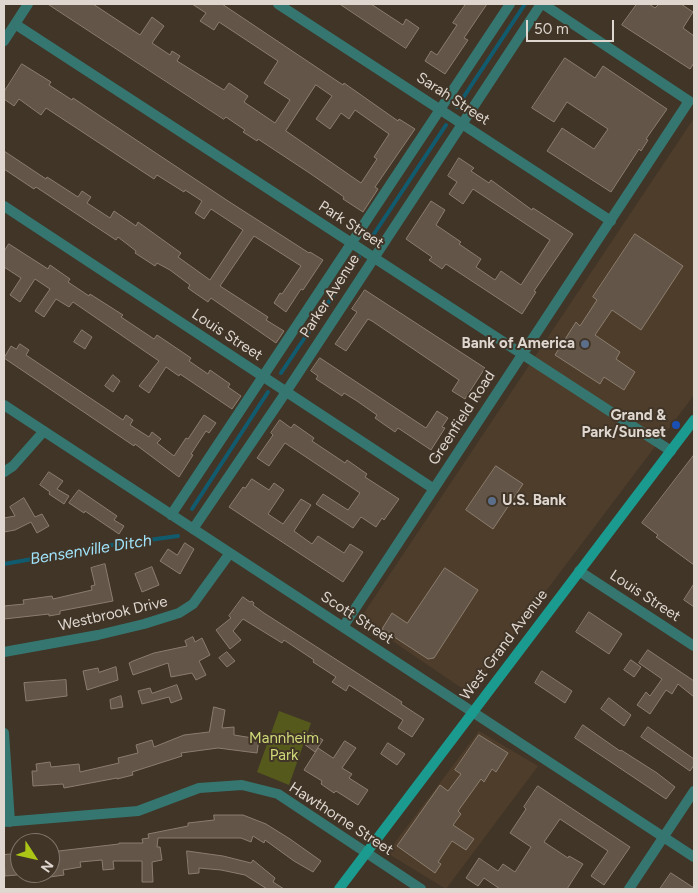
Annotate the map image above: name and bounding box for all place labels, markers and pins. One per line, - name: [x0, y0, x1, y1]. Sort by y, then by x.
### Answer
- place label: Bank of America: [462, 335, 575, 353]
- marker: Bank of America: [579, 338, 591, 350]
- place label: Grand & Park/Sunset: [581, 407, 666, 442]
- marker: Grand & Park/Sunset: [670, 419, 682, 431]
- place label: U.S. Bank: [502, 492, 566, 510]
- marker: U.S. Bank: [486, 495, 498, 507]

